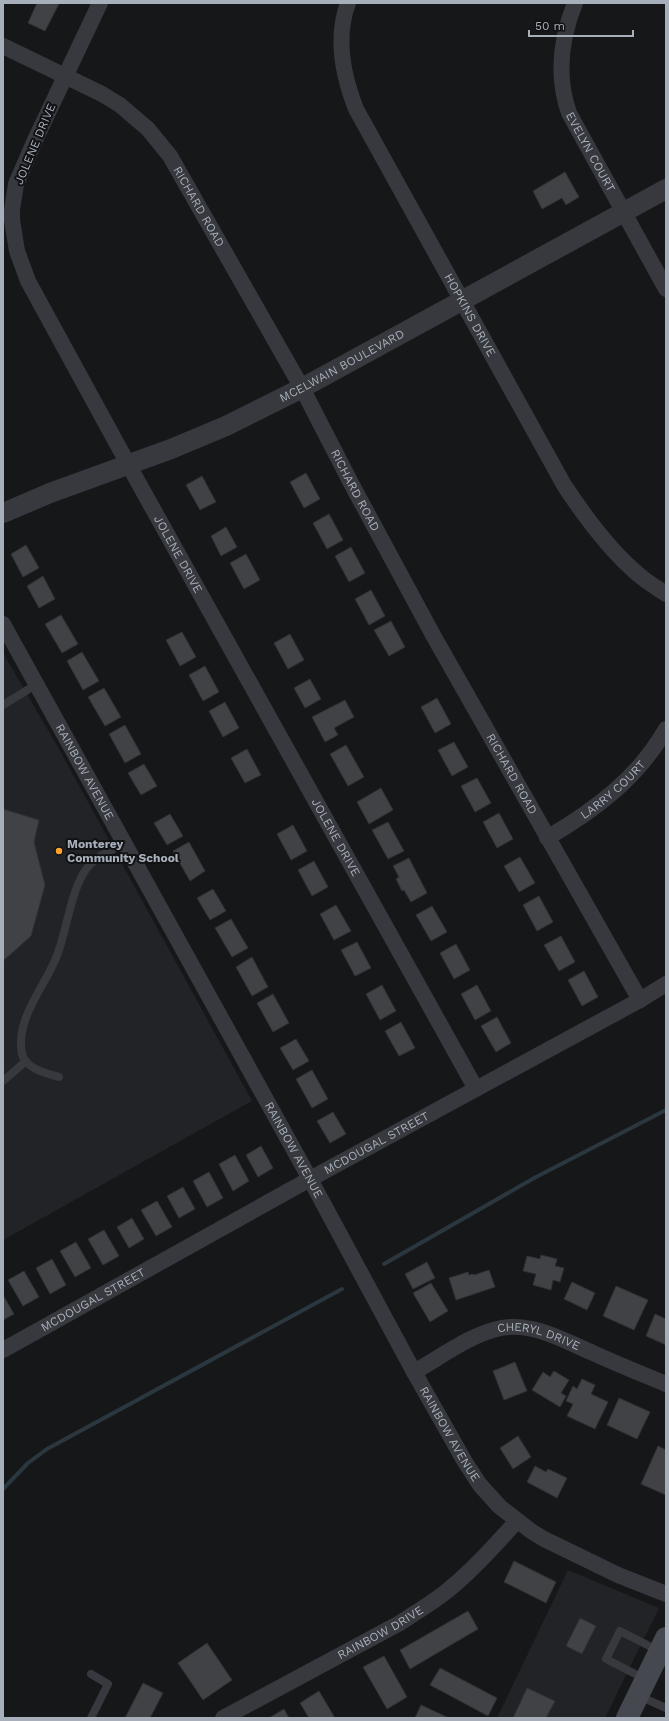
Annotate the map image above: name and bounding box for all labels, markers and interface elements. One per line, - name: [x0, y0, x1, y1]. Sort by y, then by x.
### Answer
- scale bar: [529, 12, 633, 38]
- text: 50 m: [535, 19, 565, 33]
- street label: JOLENE DRIVE: [12, 101, 59, 187]
- street label: EVELYN COURT: [563, 109, 618, 194]
- street label: RICHARD ROAD: [170, 164, 227, 249]
- street label: HOPKINS DRIVE: [441, 271, 499, 359]
- street label: MCELWAIN BOULEVARD: [277, 326, 407, 405]
- street label: RICHARD ROAD: [328, 447, 383, 534]
- street label: JOLENE DRIVE: [151, 513, 206, 596]
- street label: RAINBOW AVENUE: [53, 721, 117, 823]
- street label: RICHARD ROAD: [483, 731, 540, 817]
- street label: LARRY COURT: [578, 757, 648, 822]
- street label: JOLENE DRIVE: [309, 796, 363, 879]
- place label: Monterey Community School: [67, 837, 179, 865]
- marker: Monterey Community School: [54, 846, 64, 856]
- street label: RAINBOW AVENUE: [262, 1099, 326, 1201]
- street label: MCDOUGAL STREET: [322, 1109, 431, 1177]
- street label: MCDOUGAL STREET: [38, 1265, 148, 1335]
- street label: CHERYL DRIVE: [496, 1320, 583, 1353]
- street label: RAINBOW AVENUE: [417, 1384, 483, 1484]
- street label: RAINBOW DRIVE: [335, 1603, 426, 1662]

